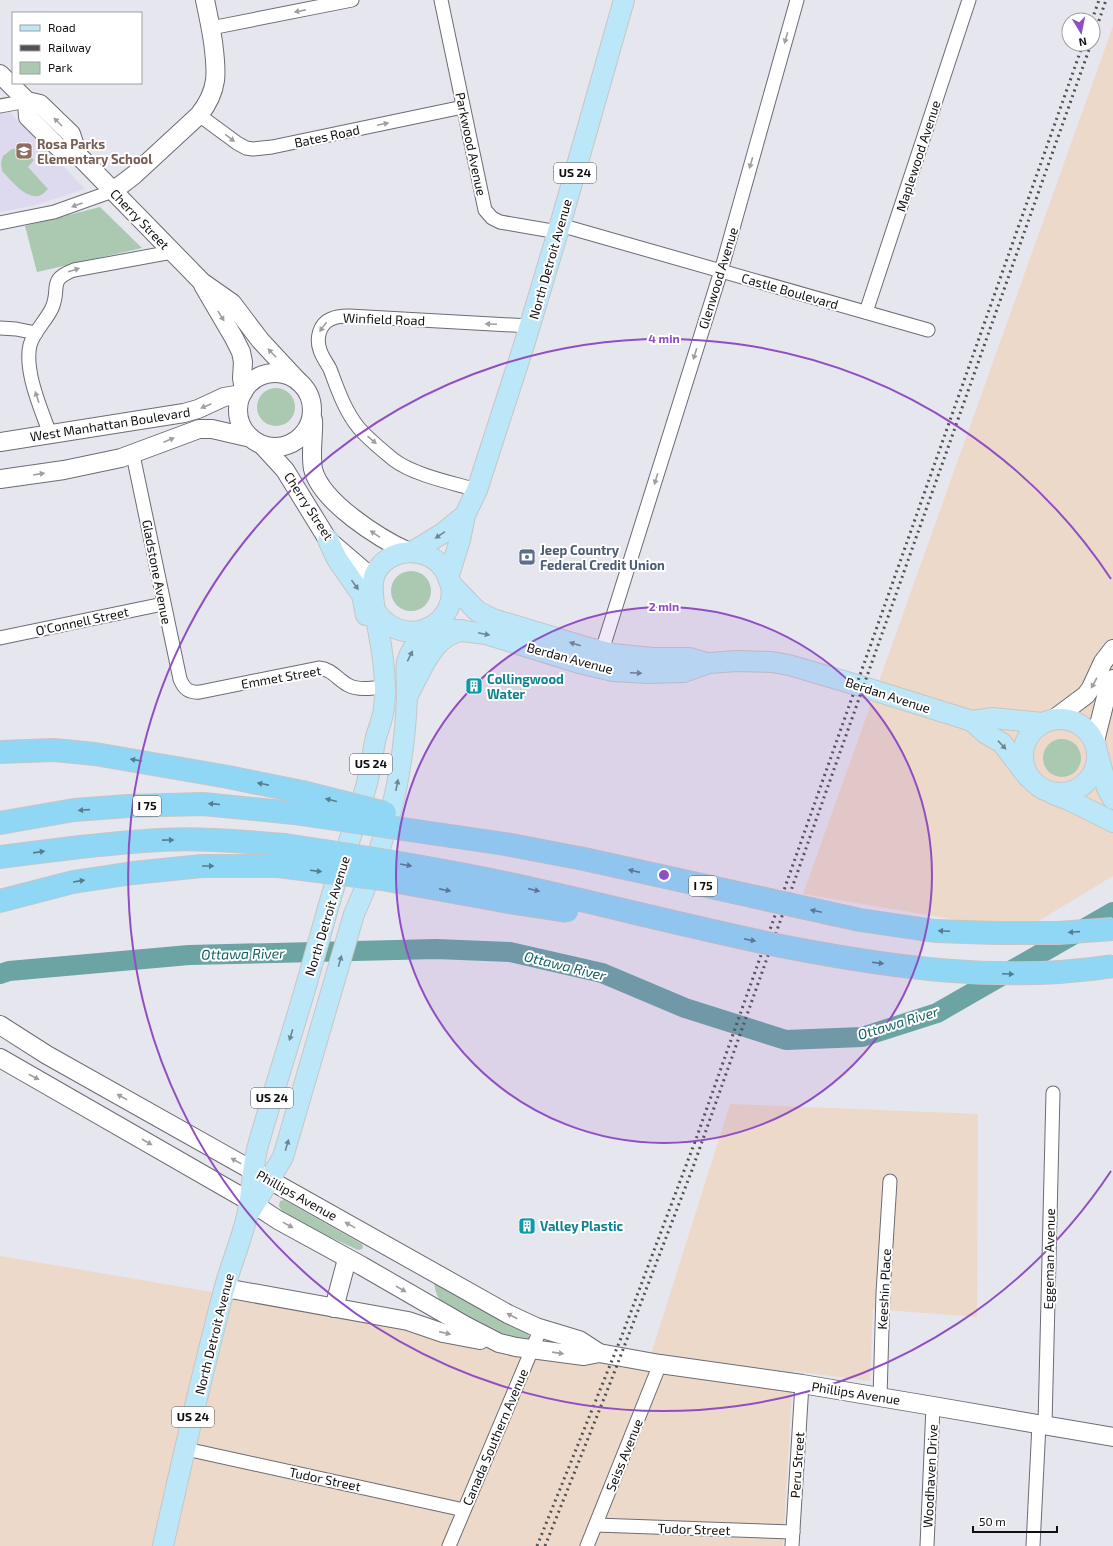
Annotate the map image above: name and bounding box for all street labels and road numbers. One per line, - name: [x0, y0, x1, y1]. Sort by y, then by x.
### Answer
- street label: Parkwood Avenue: [452, 91, 490, 197]
- street label: Maplewood Avenue: [892, 98, 944, 214]
- street label: Bates Road: [293, 121, 361, 151]
- road number: US 24: [554, 163, 596, 183]
- street label: Cherry Street: [107, 185, 173, 253]
- street label: North Detroit Avenue: [525, 197, 575, 321]
- street label: Glenwood Avenue: [695, 225, 741, 331]
- street label: Castle Boulevard: [740, 270, 840, 312]
- street label: Winfield Road: [343, 310, 425, 328]
- street label: West Manhattan Boulevard: [29, 403, 191, 445]
- street label: Cherry Street: [281, 469, 337, 543]
- street label: Gladstone Avenue: [139, 518, 175, 626]
- street label: O'Connell Street: [34, 603, 130, 639]
- street label: Berdan Avenue: [525, 639, 615, 677]
- street label: Emmet Street: [240, 662, 322, 692]
- street label: Berdan Avenue: [843, 674, 933, 716]
- road number: US 24: [350, 754, 392, 774]
- road number: I 75: [133, 796, 161, 816]
- street label: North Detroit Avenue: [301, 854, 353, 978]
- road number: I 75: [689, 876, 717, 896]
- road number: US 24: [251, 1088, 293, 1108]
- street label: Phillips Avenue: [254, 1166, 340, 1224]
- street label: Eggeman Avenue: [1040, 1208, 1058, 1310]
- street label: Keeshin Place: [874, 1248, 894, 1330]
- street label: North Detroit Avenue: [191, 1272, 237, 1396]
- street label: Canada Southern Avenue: [459, 1366, 531, 1508]
- street label: Phillips Avenue: [810, 1378, 902, 1408]
- road number: US 24: [172, 1407, 214, 1427]
- street label: Seiss Avenue: [602, 1416, 646, 1494]
- street label: Woodhaven Drive: [919, 1424, 941, 1528]
- street label: Peru Street: [787, 1431, 807, 1499]
- street label: Tudor Street: [288, 1464, 362, 1494]
- street label: Tudor Street: [657, 1520, 731, 1538]

